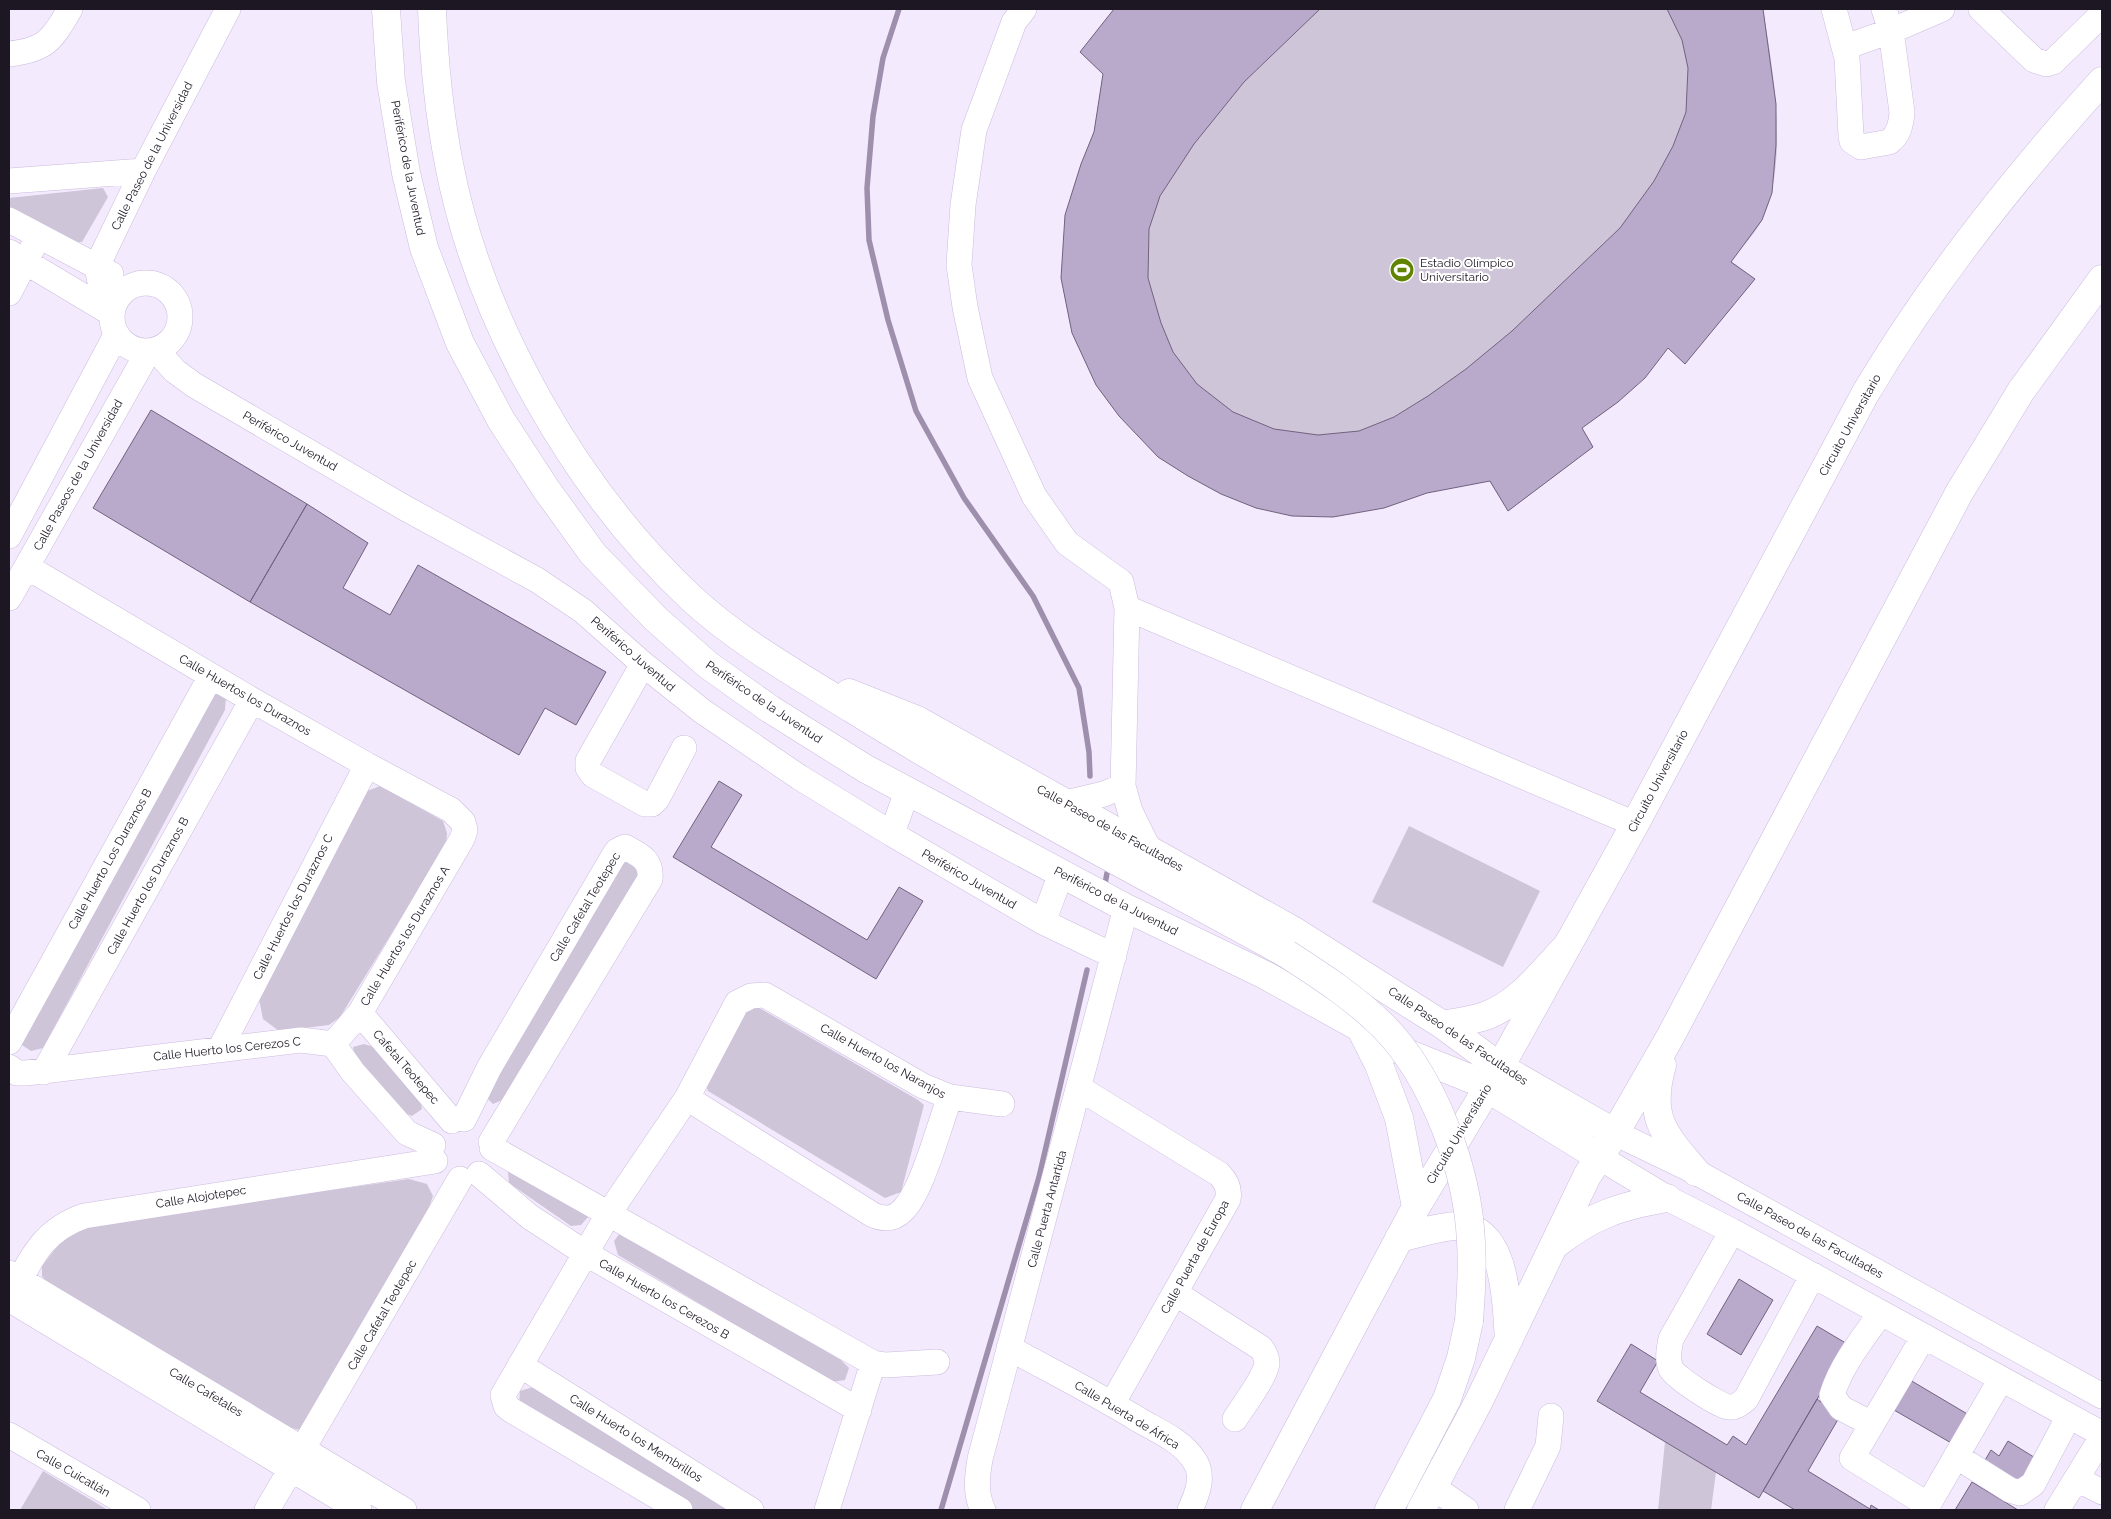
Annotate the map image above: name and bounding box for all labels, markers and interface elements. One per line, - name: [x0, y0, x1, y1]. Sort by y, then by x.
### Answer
- street label: Calle Paseo de la Universidad: [108, 79, 196, 233]
- street label: Periférico de la Juventud: [388, 99, 428, 237]
- place label: Estadio Olímpico Universitario: [1420, 256, 1514, 284]
- sports icon: Estadio Olímpico Universitario: [1389, 257, 1415, 283]
- street label: Circuito Universitario: [1816, 372, 1884, 478]
- street label: Calle Paseos de la Universidad: [31, 397, 125, 553]
- street label: Periférico Juventud: [240, 408, 340, 474]
- street label: Periférico Juventud: [588, 614, 678, 694]
- street label: Calle Huertos los Duraznos: [177, 651, 314, 739]
- street label: Periférico de la Juventud: [703, 658, 825, 746]
- street label: Circuito Universitario: [1625, 727, 1691, 835]
- street label: Calle Paseo de las Facultades: [1034, 782, 1186, 874]
- street label: Calle Huerto Los Duraznos B: [65, 786, 155, 932]
- street label: Calle Huerto los Duraznos B: [104, 815, 192, 957]
- street label: Calle Huertos los Duraznos C: [250, 832, 336, 982]
- street label: Periférico Juventud: [919, 846, 1019, 912]
- street label: Calle Cafetal Teotepec: [547, 849, 623, 964]
- street label: Calle Huertos los Duraznos A: [358, 863, 452, 1009]
- street label: Periférico de la Juventud: [1052, 864, 1180, 938]
- street label: Calle Paseo de las Facultades: [1386, 984, 1531, 1088]
- street label: Calle Huerto los Naranjos: [818, 1021, 948, 1101]
- street label: Cafetal Teotepec: [370, 1027, 442, 1107]
- street label: Calle Huerto los Cerezos C: [153, 1034, 301, 1064]
- street label: Circuito Universitario: [1424, 1081, 1494, 1187]
- street label: Calle Puerta Antartida: [1025, 1149, 1069, 1269]
- street label: Calle Alojotepec: [155, 1183, 248, 1211]
- street label: Calle Paseo de las Facultades: [1734, 1189, 1886, 1281]
- street label: Calle Puerta de Europa: [1158, 1198, 1232, 1316]
- street label: Calle Huerto los Cerezos B: [596, 1256, 732, 1342]
- street label: Calle Cafetal Teotepec: [345, 1257, 420, 1373]
- street label: Calle Cafetales: [167, 1364, 246, 1420]
- street label: Calle Puerta de África: [1072, 1378, 1182, 1452]
- street label: Calle Huerto los Membrillos: [567, 1391, 705, 1485]
- street label: Calle Cuicatlán: [33, 1446, 113, 1500]

